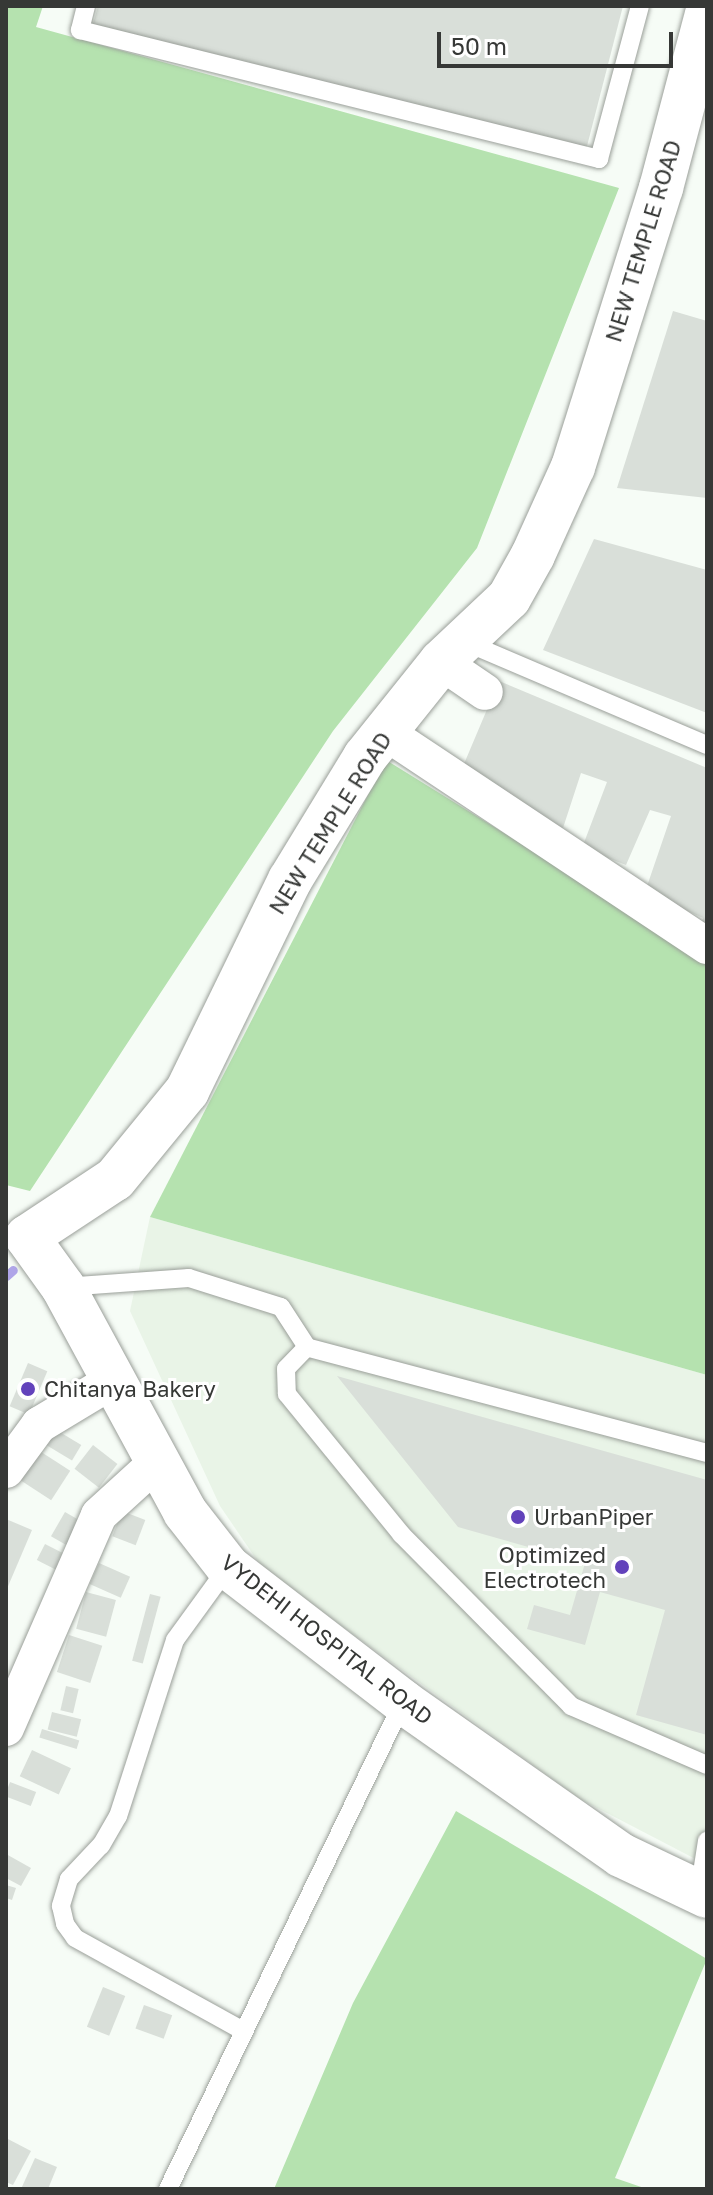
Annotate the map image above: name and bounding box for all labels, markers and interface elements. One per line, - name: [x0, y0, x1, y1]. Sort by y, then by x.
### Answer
- scale bar: [441, 16, 677, 66]
- text: 50 m: [451, 31, 507, 60]
- street label: NEW TEMPLE ROAD: [600, 137, 686, 345]
- street label: NEW TEMPLE ROAD: [263, 727, 397, 919]
- place label: Chitanya Bakery: [44, 1376, 216, 1402]
- marker: Chitanya Bakery: [19, 1380, 37, 1398]
- place label: UrbanPiper: [534, 1504, 653, 1530]
- marker: UrbanPiper: [509, 1508, 527, 1526]
- place label: Optimized Electrotech: [484, 1541, 606, 1592]
- street label: VYDEHI HOSPITAL ROAD: [216, 1548, 438, 1730]
- marker: Optimized Electrotech: [613, 1558, 631, 1576]

